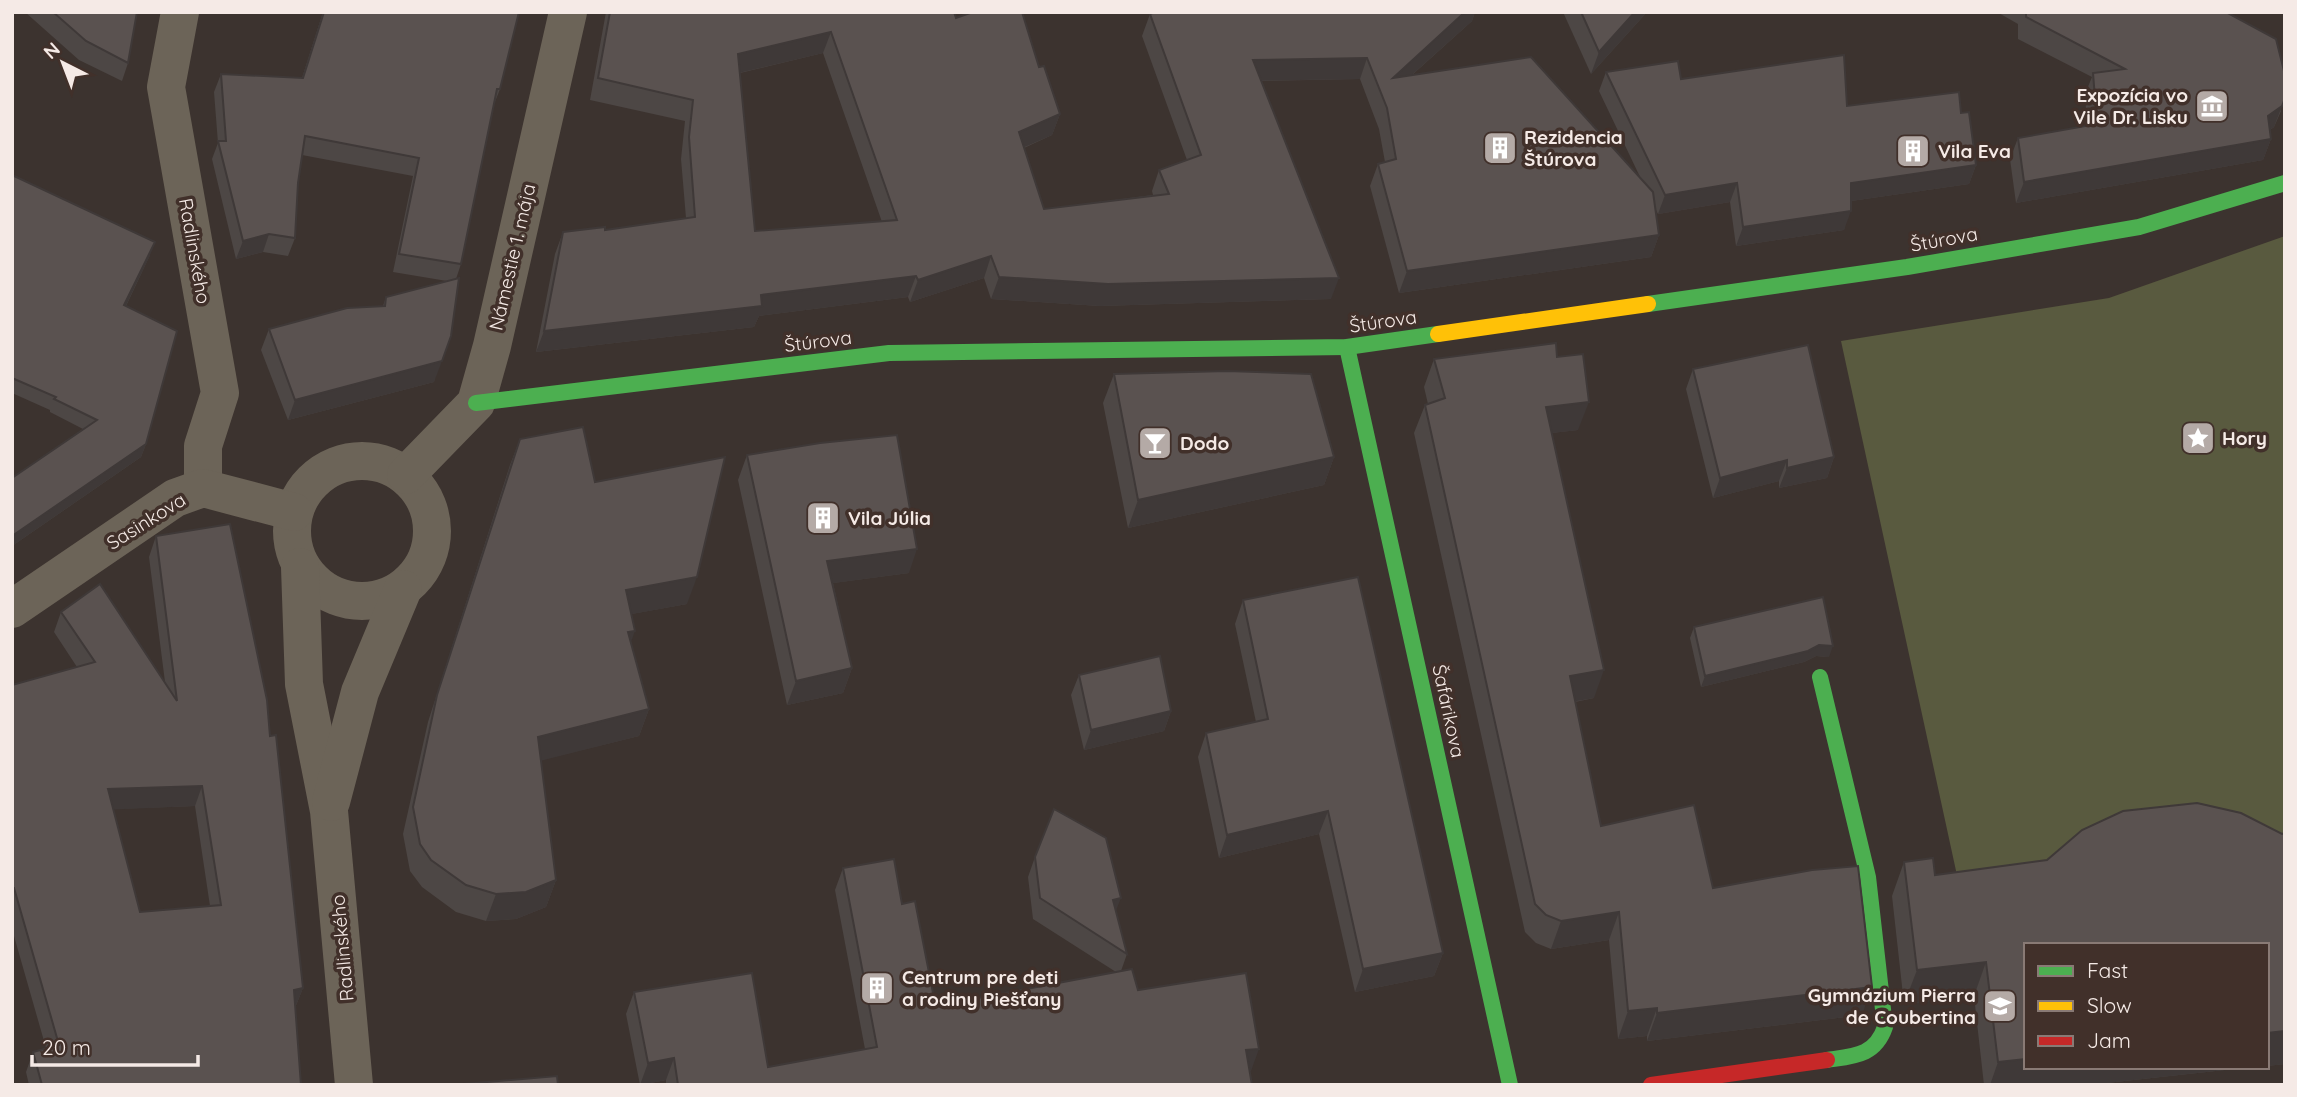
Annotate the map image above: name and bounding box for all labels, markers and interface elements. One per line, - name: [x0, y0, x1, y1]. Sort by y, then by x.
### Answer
- north arrow: [28, 28, 98, 98]
- text: N: [38, 37, 65, 64]
- place label: Expozícia vo Vile Dr. Lisku: [2073, 83, 2188, 129]
- museum icon: Expozícia vo Vile Dr. Lisku: [2193, 87, 2231, 125]
- place label: Rezidencia Štúrova: [1524, 125, 1623, 171]
- building icon: Rezidencia Štúrova: [1481, 129, 1519, 167]
- building icon: Vila Eva: [1894, 132, 1932, 170]
- place label: Vila Eva: [1938, 139, 2011, 163]
- street label: Námestie 1. mája: [483, 181, 541, 333]
- street label: Radlinského: [174, 196, 216, 306]
- street label: Štúrova: [1909, 221, 1979, 257]
- street label: Štúrova: [1348, 304, 1418, 338]
- street label: Štúrova: [783, 325, 853, 357]
- place icon: Hory: [2179, 419, 2217, 457]
- bar icon: Dodo: [1136, 424, 1174, 462]
- place label: Hory: [2222, 426, 2267, 450]
- place label: Dodo: [1180, 431, 1230, 455]
- street label: Sasinkova: [102, 487, 190, 555]
- building icon: Vila Júlia: [804, 499, 842, 537]
- place label: Vila Júlia: [848, 506, 931, 530]
- street label: Šafárikova: [1427, 662, 1471, 760]
- street label: Radlinského: [325, 894, 359, 1002]
- legend: [2024, 943, 2269, 1069]
- text: Fast: [2087, 957, 2128, 983]
- place label: Centrum pre deti a rodiny Piešťany: [902, 965, 1061, 1011]
- building icon: Centrum pre deti a rodiny Piešťany: [858, 969, 896, 1007]
- place label: Gymnázium Pierra de Coubertina: [1808, 983, 1976, 1029]
- school or university icon: Gymnázium Pierra de Coubertina: [1981, 987, 2019, 1025]
- text: Slow: [2087, 992, 2132, 1018]
- scale bar: [32, 1024, 198, 1068]
- text: Jam: [2087, 1027, 2131, 1053]
- text: 20 m: [42, 1034, 91, 1060]

